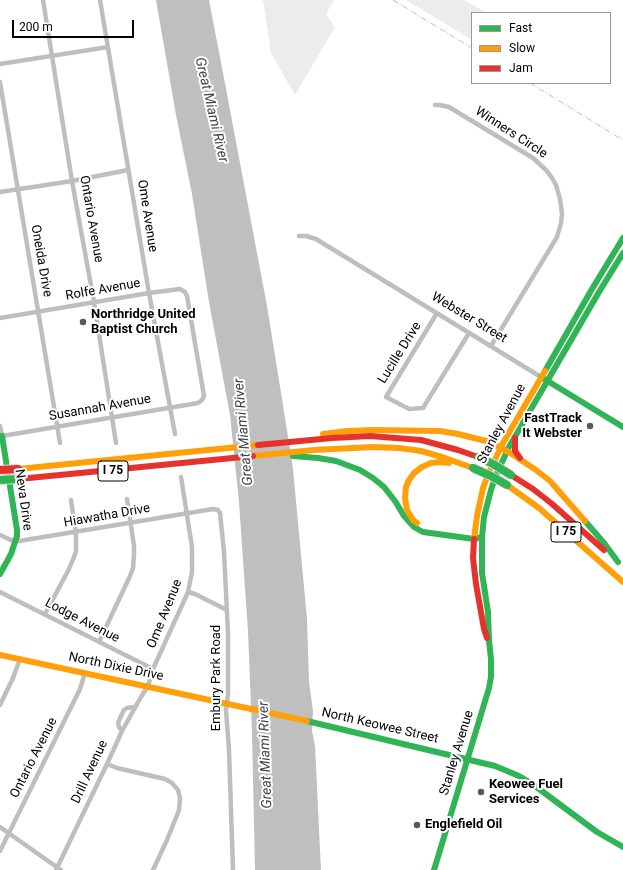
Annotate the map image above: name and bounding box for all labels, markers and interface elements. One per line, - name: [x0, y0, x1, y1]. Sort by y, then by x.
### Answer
- scale bar: [14, 12, 136, 38]
- legend: [471, 12, 611, 84]
- text: 200 m: [19, 20, 53, 34]
- text: Fast: [509, 21, 532, 35]
- text: Slow: [509, 41, 535, 55]
- water label: Great Miami River: [191, 56, 231, 164]
- text: Jam: [509, 61, 533, 75]
- street label: Winners Circle: [472, 104, 550, 162]
- street label: Ontario Avenue: [76, 174, 106, 264]
- street label: Ome Avenue: [134, 179, 160, 253]
- street label: Oneida Drive: [27, 224, 55, 298]
- street label: Rolfe Avenue: [64, 276, 142, 304]
- street label: Webster Street: [428, 289, 510, 347]
- place label: Northridge United Baptist Church: [91, 307, 196, 338]
- marker: Northridge United Baptist Church: [78, 317, 88, 327]
- street label: Lucille Drive: [375, 319, 425, 387]
- water label: Great Miami River: [231, 378, 257, 486]
- street label: Stanley Avenue: [474, 381, 530, 467]
- street label: Susannah Avenue: [48, 391, 152, 425]
- place label: FastTrack It Webster: [522, 411, 582, 442]
- marker: FastTrack It Webster: [585, 421, 595, 431]
- road number: I 75: [98, 461, 128, 481]
- street label: Neva Drive: [11, 468, 35, 532]
- street label: Hiawatha Drive: [63, 501, 151, 531]
- road number: I 75: [551, 522, 581, 542]
- street label: Ome Avenue: [144, 577, 186, 651]
- street label: Lodge Avenue: [42, 596, 122, 646]
- street label: Embury Park Road: [209, 625, 225, 731]
- street label: North Dixie Drive: [67, 649, 165, 685]
- water label: Great Miami River: [256, 701, 276, 809]
- street label: North Keowee Street: [320, 705, 440, 747]
- street label: Stanley Avenue: [437, 709, 477, 797]
- street label: Ontario Avenue: [7, 715, 61, 801]
- street label: Drill Avenue: [69, 738, 111, 806]
- place label: Keowee Fuel Services: [489, 777, 563, 808]
- marker: Keowee Fuel Services: [476, 787, 486, 797]
- place label: Englefield Oil: [425, 817, 502, 833]
- marker: Englefield Oil: [412, 820, 422, 830]

